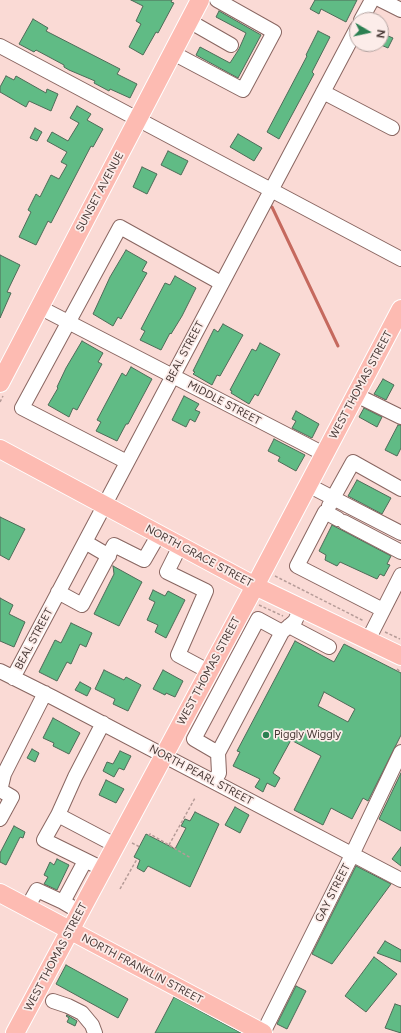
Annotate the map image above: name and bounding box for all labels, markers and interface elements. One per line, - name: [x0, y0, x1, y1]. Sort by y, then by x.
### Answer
- north arrow: [349, 12, 389, 52]
- text: N: [373, 29, 387, 39]
- street label: SUNSET AVENUE: [73, 150, 127, 234]
- street label: BEAL STREET: [163, 319, 207, 385]
- street label: WEST THOMAS STREET: [327, 329, 395, 441]
- street label: MIDDLE STREET: [185, 378, 263, 428]
- street label: NORTH GRACE STREET: [143, 522, 255, 590]
- street label: BEAL STREET: [12, 606, 56, 672]
- street label: WEST THOMAS STREET: [175, 615, 243, 727]
- place label: Piggly Wiggly: [274, 728, 341, 742]
- marker: Piggly Wiggly: [261, 730, 271, 740]
- street label: NORTH PEARL STREET: [147, 742, 255, 808]
- street label: GAY STREET: [313, 862, 353, 924]
- street label: WEST THOMAS STREET: [22, 901, 90, 1013]
- street label: NORTH FRANKLIN STREET: [79, 931, 205, 1007]

